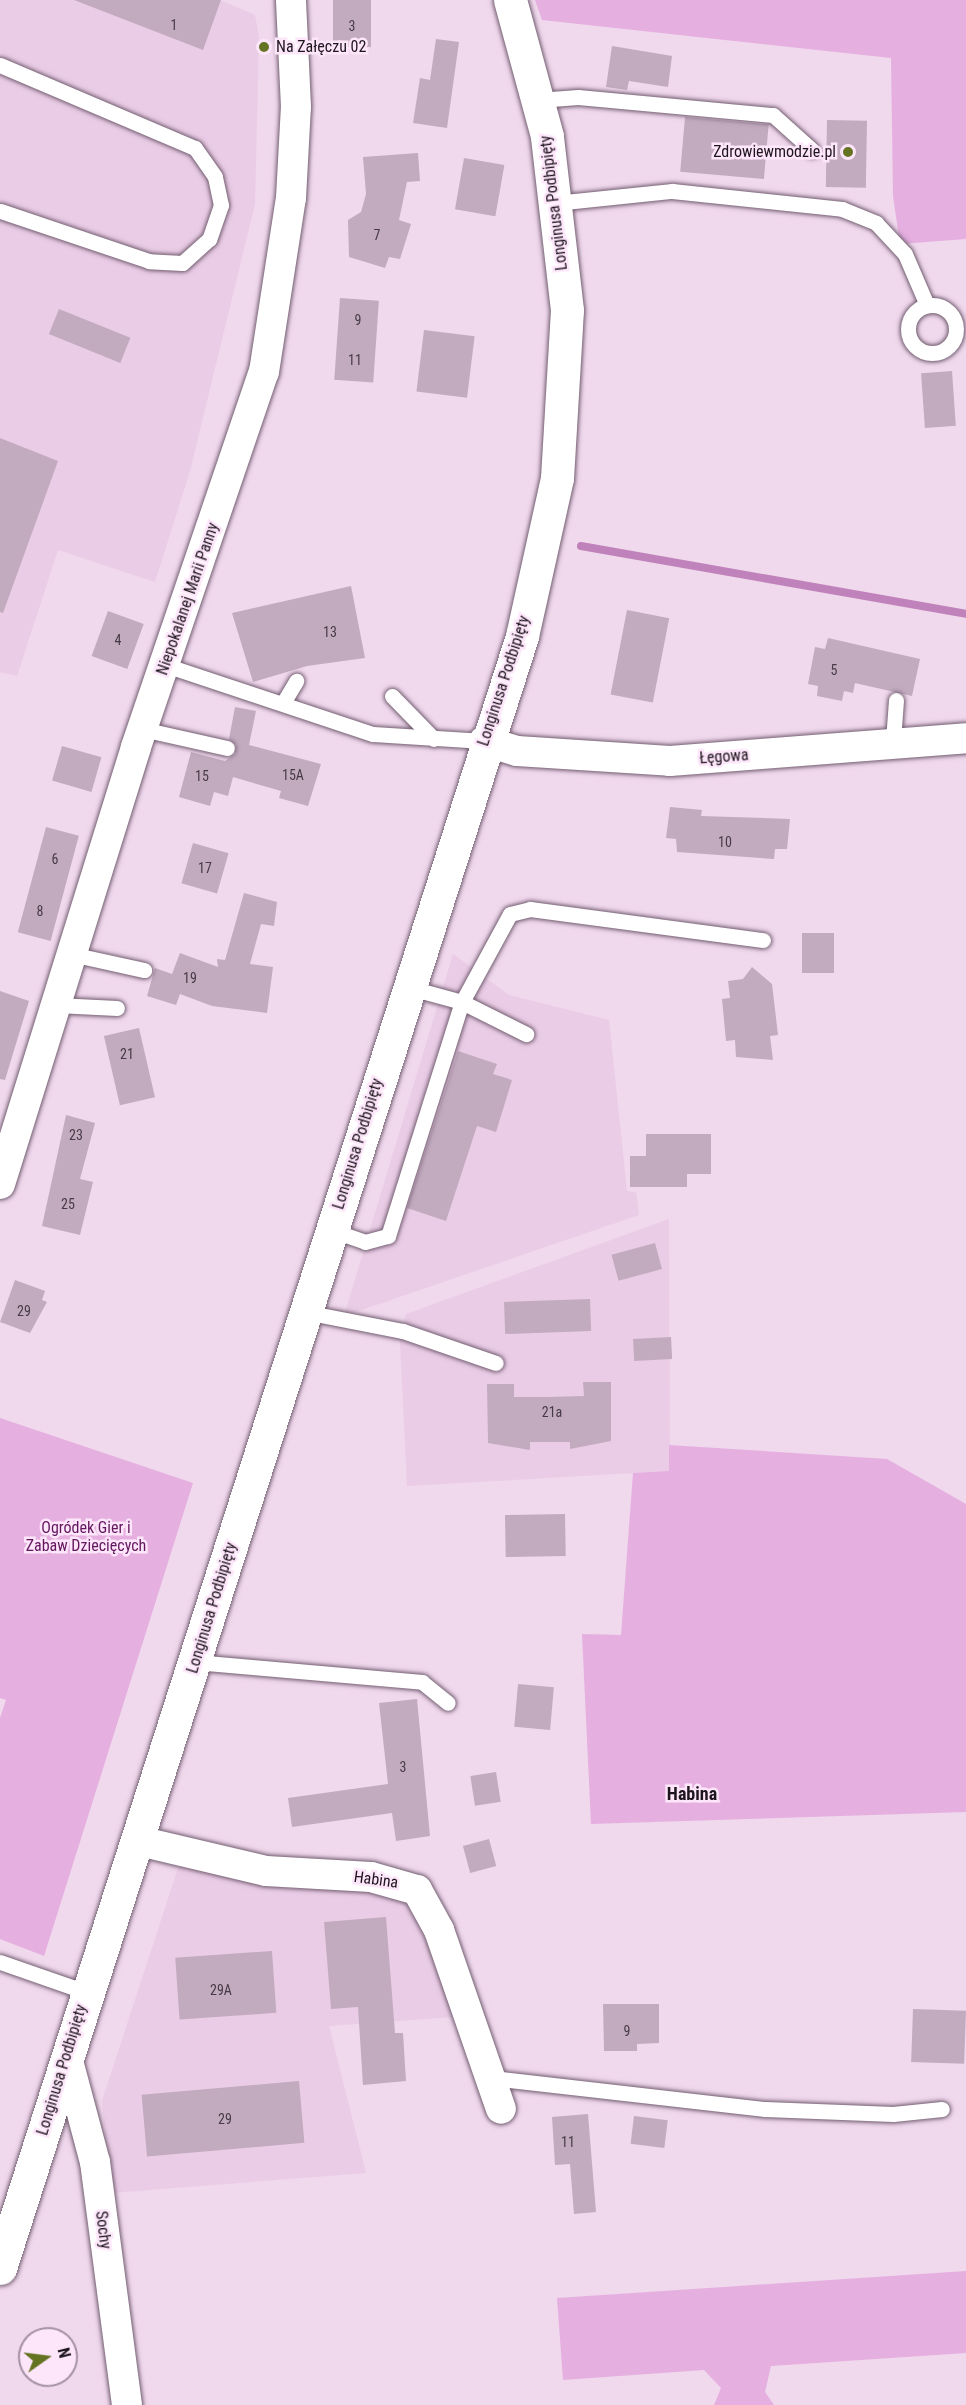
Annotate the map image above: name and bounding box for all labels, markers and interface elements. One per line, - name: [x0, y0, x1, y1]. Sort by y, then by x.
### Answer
- house number: 1: [171, 17, 177, 33]
- house number: 3: [349, 18, 355, 34]
- place label: Na Załęczu 02: [276, 37, 366, 57]
- marker: Na Załęczu 02: [257, 40, 271, 54]
- street label: Longinusa Podbipięty: [536, 134, 572, 272]
- place label: Zdrowiewmodzie.pl: [713, 142, 836, 162]
- marker: Zdrowiewmodzie.pl: [841, 145, 855, 159]
- house number: 7: [374, 227, 380, 243]
- house number: 9: [355, 312, 361, 328]
- house number: 11: [348, 352, 362, 368]
- street label: Niepokalanej Marii Panny: [153, 520, 223, 678]
- street label: Longinusa Podbipięty: [474, 613, 534, 749]
- house number: 13: [323, 624, 337, 640]
- house number: 4: [115, 632, 121, 648]
- house number: 5: [831, 662, 837, 678]
- street label: Łęgowa: [699, 746, 749, 768]
- house number: 15A: [282, 767, 304, 783]
- house number: 15: [195, 768, 209, 784]
- house number: 10: [718, 834, 732, 850]
- house number: 6: [52, 851, 58, 867]
- house number: 17: [198, 860, 212, 876]
- house number: 8: [37, 903, 43, 919]
- house number: 19: [183, 970, 197, 986]
- house number: 21: [120, 1046, 134, 1062]
- street label: Longinusa Podbipięty: [329, 1076, 387, 1212]
- house number: 23: [69, 1127, 83, 1143]
- house number: 25: [61, 1196, 75, 1212]
- house number: 29: [17, 1303, 31, 1319]
- house number: 21a: [542, 1404, 562, 1420]
- park label: Ogródek Gier i Zabaw Dziecięcych: [26, 1518, 146, 1556]
- street label: Longinusa Podbipięty: [183, 1540, 241, 1676]
- house number: 3: [400, 1759, 406, 1775]
- district label: Habina: [667, 1783, 717, 1805]
- street label: Habina: [353, 1867, 399, 1893]
- house number: 29A: [210, 1982, 232, 1998]
- street label: Longinusa Podbipięty: [33, 2002, 91, 2138]
- house number: 9: [624, 2023, 630, 2039]
- house number: 29: [218, 2111, 232, 2127]
- house number: 11: [561, 2134, 575, 2150]
- street label: Sochy: [91, 2210, 115, 2250]
- north arrow: [18, 2327, 78, 2387]
- text: N: [54, 2346, 74, 2360]

